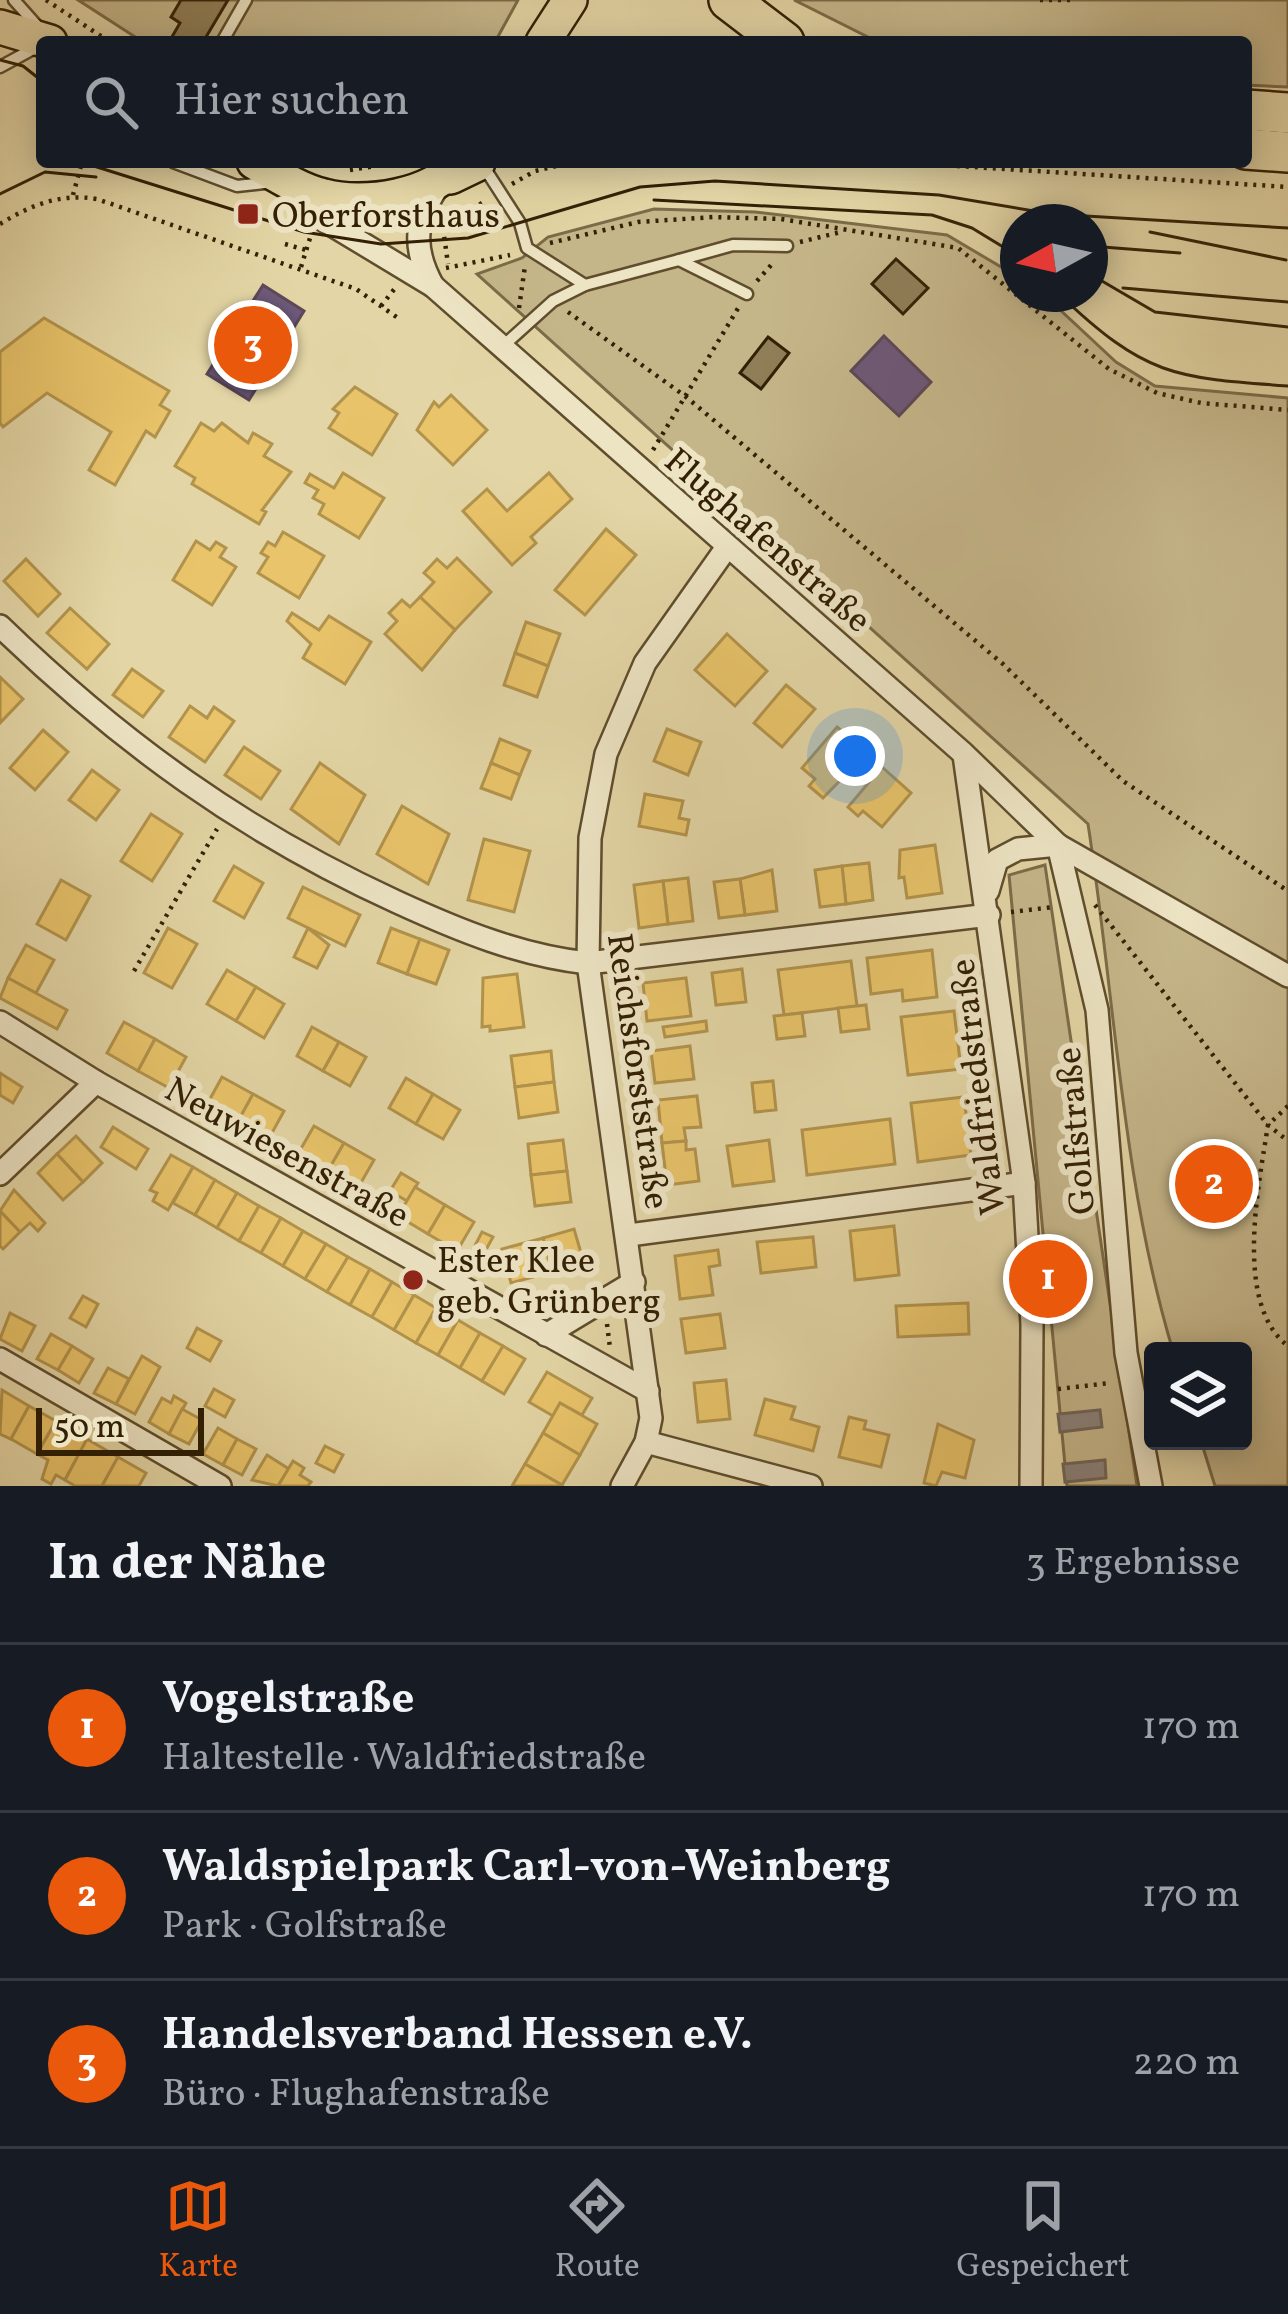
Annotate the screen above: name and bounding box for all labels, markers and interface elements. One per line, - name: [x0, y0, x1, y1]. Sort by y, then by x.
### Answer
- search box: [36, 36, 1252, 168]
- icon: search: [78, 69, 144, 135]
- text: Hier suchen: [174, 71, 409, 134]
- place label: Oberforsthaus: [272, 193, 500, 243]
- marker: Oberforsthaus: [235, 201, 261, 227]
- north arrow: [1000, 204, 1108, 312]
- pin: 3: [214, 300, 292, 390]
- street label: Flughafenstraße: [652, 438, 881, 646]
- your location: [825, 726, 885, 786]
- street label: Reichsforststraße: [592, 930, 680, 1213]
- street label: Waldfriedstraße: [939, 956, 1020, 1218]
- street label: Golfstraße: [1046, 1045, 1110, 1216]
- street label: Neuwiesenstraße: [155, 1067, 417, 1242]
- pin: 2: [1175, 1139, 1253, 1229]
- pin: 1: [1009, 1234, 1087, 1324]
- place label: Ester Klee geb. Grünberg: [437, 1238, 661, 1329]
- marker: Ester Klee geb. Grünberg: [400, 1267, 426, 1293]
- map controls: [1144, 1342, 1252, 1450]
- button: layers: [1144, 1342, 1252, 1450]
- scale bar: [36, 1402, 204, 1455]
- text: 50 m: [54, 1406, 125, 1452]
- text: In der Nähe: [48, 1529, 326, 1600]
- text: 3 Ergebnisse: [1026, 1537, 1240, 1591]
- text: Vogelstraße: [162, 1669, 415, 1732]
- text: 1: [79, 1701, 95, 1755]
- text: 170 m: [1142, 1701, 1240, 1755]
- text: Haltestelle · Waldfriedstraße: [162, 1732, 646, 1786]
- text: Waldspielpark Carl-von-Weinberg: [162, 1837, 891, 1900]
- text: 2: [77, 1869, 97, 1923]
- text: 170 m: [1142, 1869, 1240, 1923]
- text: Park · Golfstraße: [162, 1900, 447, 1954]
- text: Handelsverband Hessen e.V.: [162, 2005, 753, 2068]
- text: 3: [77, 2037, 97, 2091]
- text: 220 m: [1133, 2037, 1240, 2091]
- text: Büro · Flughafenstraße: [162, 2068, 550, 2122]
- tab: Karte: [158, 2173, 238, 2291]
- tab: Route: [555, 2173, 640, 2291]
- tab: Gespeichert: [957, 2173, 1130, 2291]

